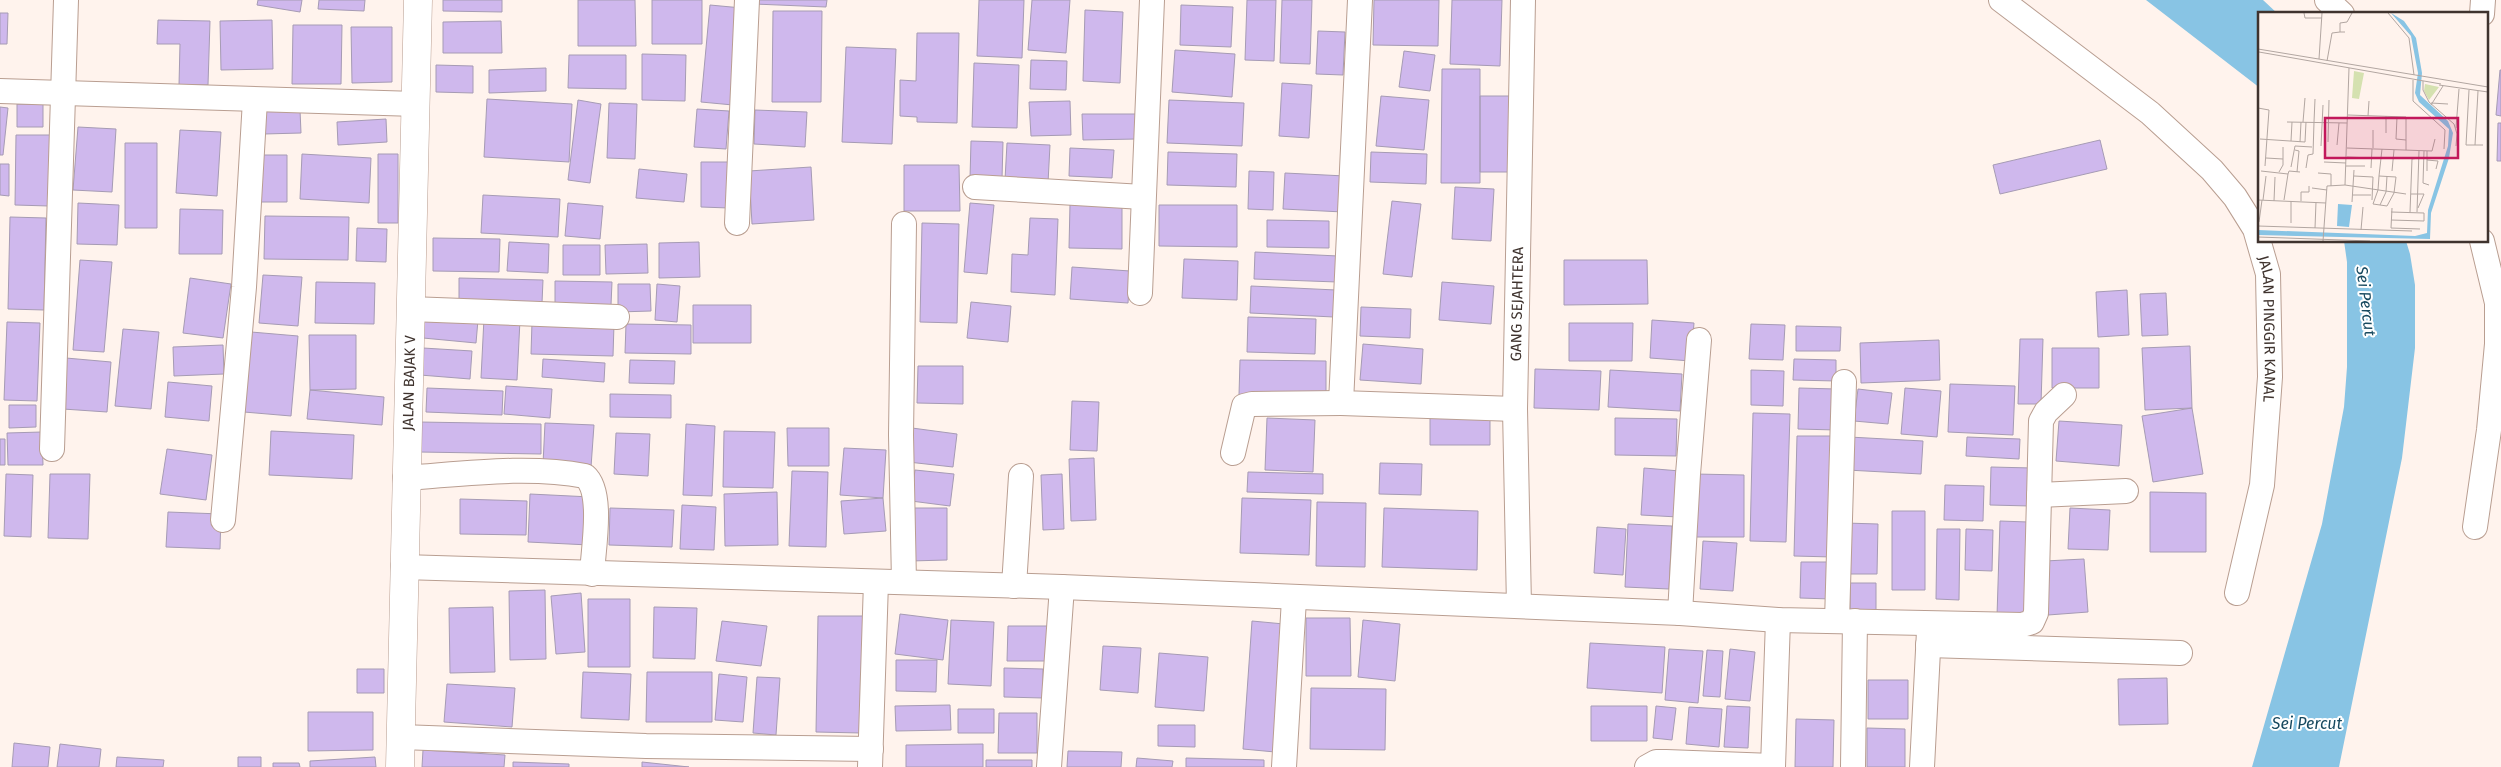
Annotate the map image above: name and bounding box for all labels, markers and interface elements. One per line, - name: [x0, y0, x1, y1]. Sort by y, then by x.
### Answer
- inset map: [2258, 12, 2488, 242]
- street label: GANG SEJAHTERA: [1507, 246, 1527, 362]
- street label: JALAN PINGGIR KANAL: [2254, 253, 2279, 403]
- water label: Sei Percut: [2352, 264, 2380, 337]
- street label: JALAN BAJAK V: [399, 334, 419, 431]
- water label: Sei Percut: [2271, 714, 2343, 733]

